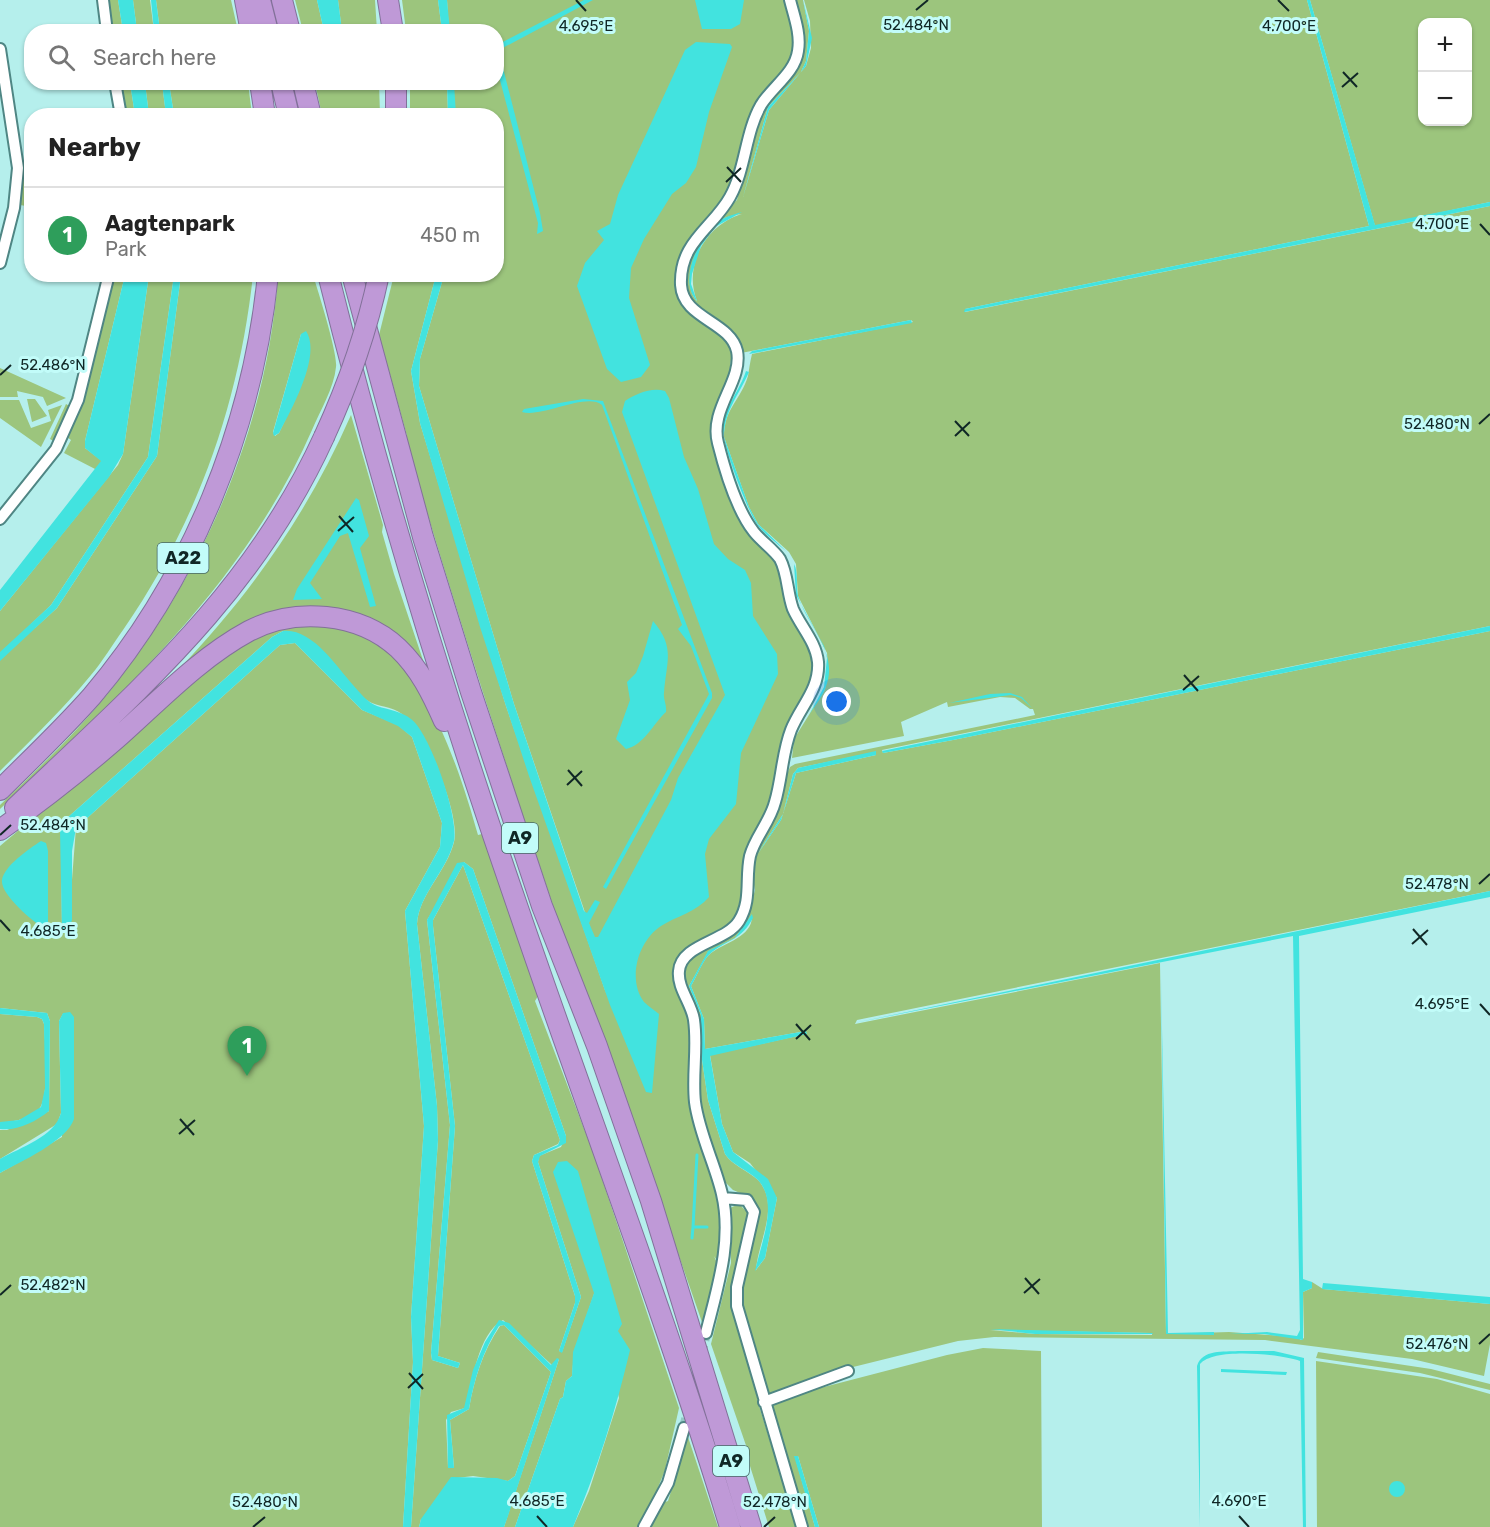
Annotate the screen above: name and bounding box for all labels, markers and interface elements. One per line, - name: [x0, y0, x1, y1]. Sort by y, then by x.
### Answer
- text: 52.484°N: [883, 16, 949, 34]
- text: 4.695°E: [559, 17, 613, 35]
- text: 4.700°E: [1262, 17, 1316, 35]
- map controls: [1418, 18, 1472, 126]
- button: +: [1418, 18, 1472, 72]
- search box: [24, 24, 504, 90]
- icon: search: [45, 41, 78, 74]
- text: Search here: [93, 44, 216, 71]
- button: −: [1418, 72, 1472, 126]
- text: Nearby: [48, 132, 141, 163]
- text: Aagtenpark: [105, 210, 235, 237]
- text: 4.700°E: [1415, 215, 1469, 233]
- text: 1: [63, 223, 72, 247]
- text: 450 m: [420, 223, 480, 247]
- text: Park: [105, 237, 147, 261]
- text: 52.486°N: [20, 356, 86, 374]
- text: 52.480°N: [1404, 415, 1470, 433]
- road number: A22: [158, 543, 208, 573]
- your location: [822, 687, 851, 716]
- text: 52.484°N: [20, 816, 86, 834]
- road number: A9: [502, 823, 538, 853]
- text: 52.478°N: [1405, 875, 1469, 893]
- text: 4.685°E: [20, 922, 76, 940]
- text: 4.695°E: [1415, 995, 1469, 1013]
- pin: 1: [228, 1026, 266, 1076]
- text: 52.482°N: [20, 1276, 86, 1294]
- text: 52.476°N: [1406, 1335, 1468, 1353]
- road number: A9: [713, 1446, 749, 1476]
- text: 4.685°E: [509, 1492, 565, 1510]
- text: 4.690°E: [1211, 1492, 1267, 1510]
- text: 52.480°N: [232, 1493, 298, 1511]
- text: 52.478°N: [743, 1493, 807, 1511]

